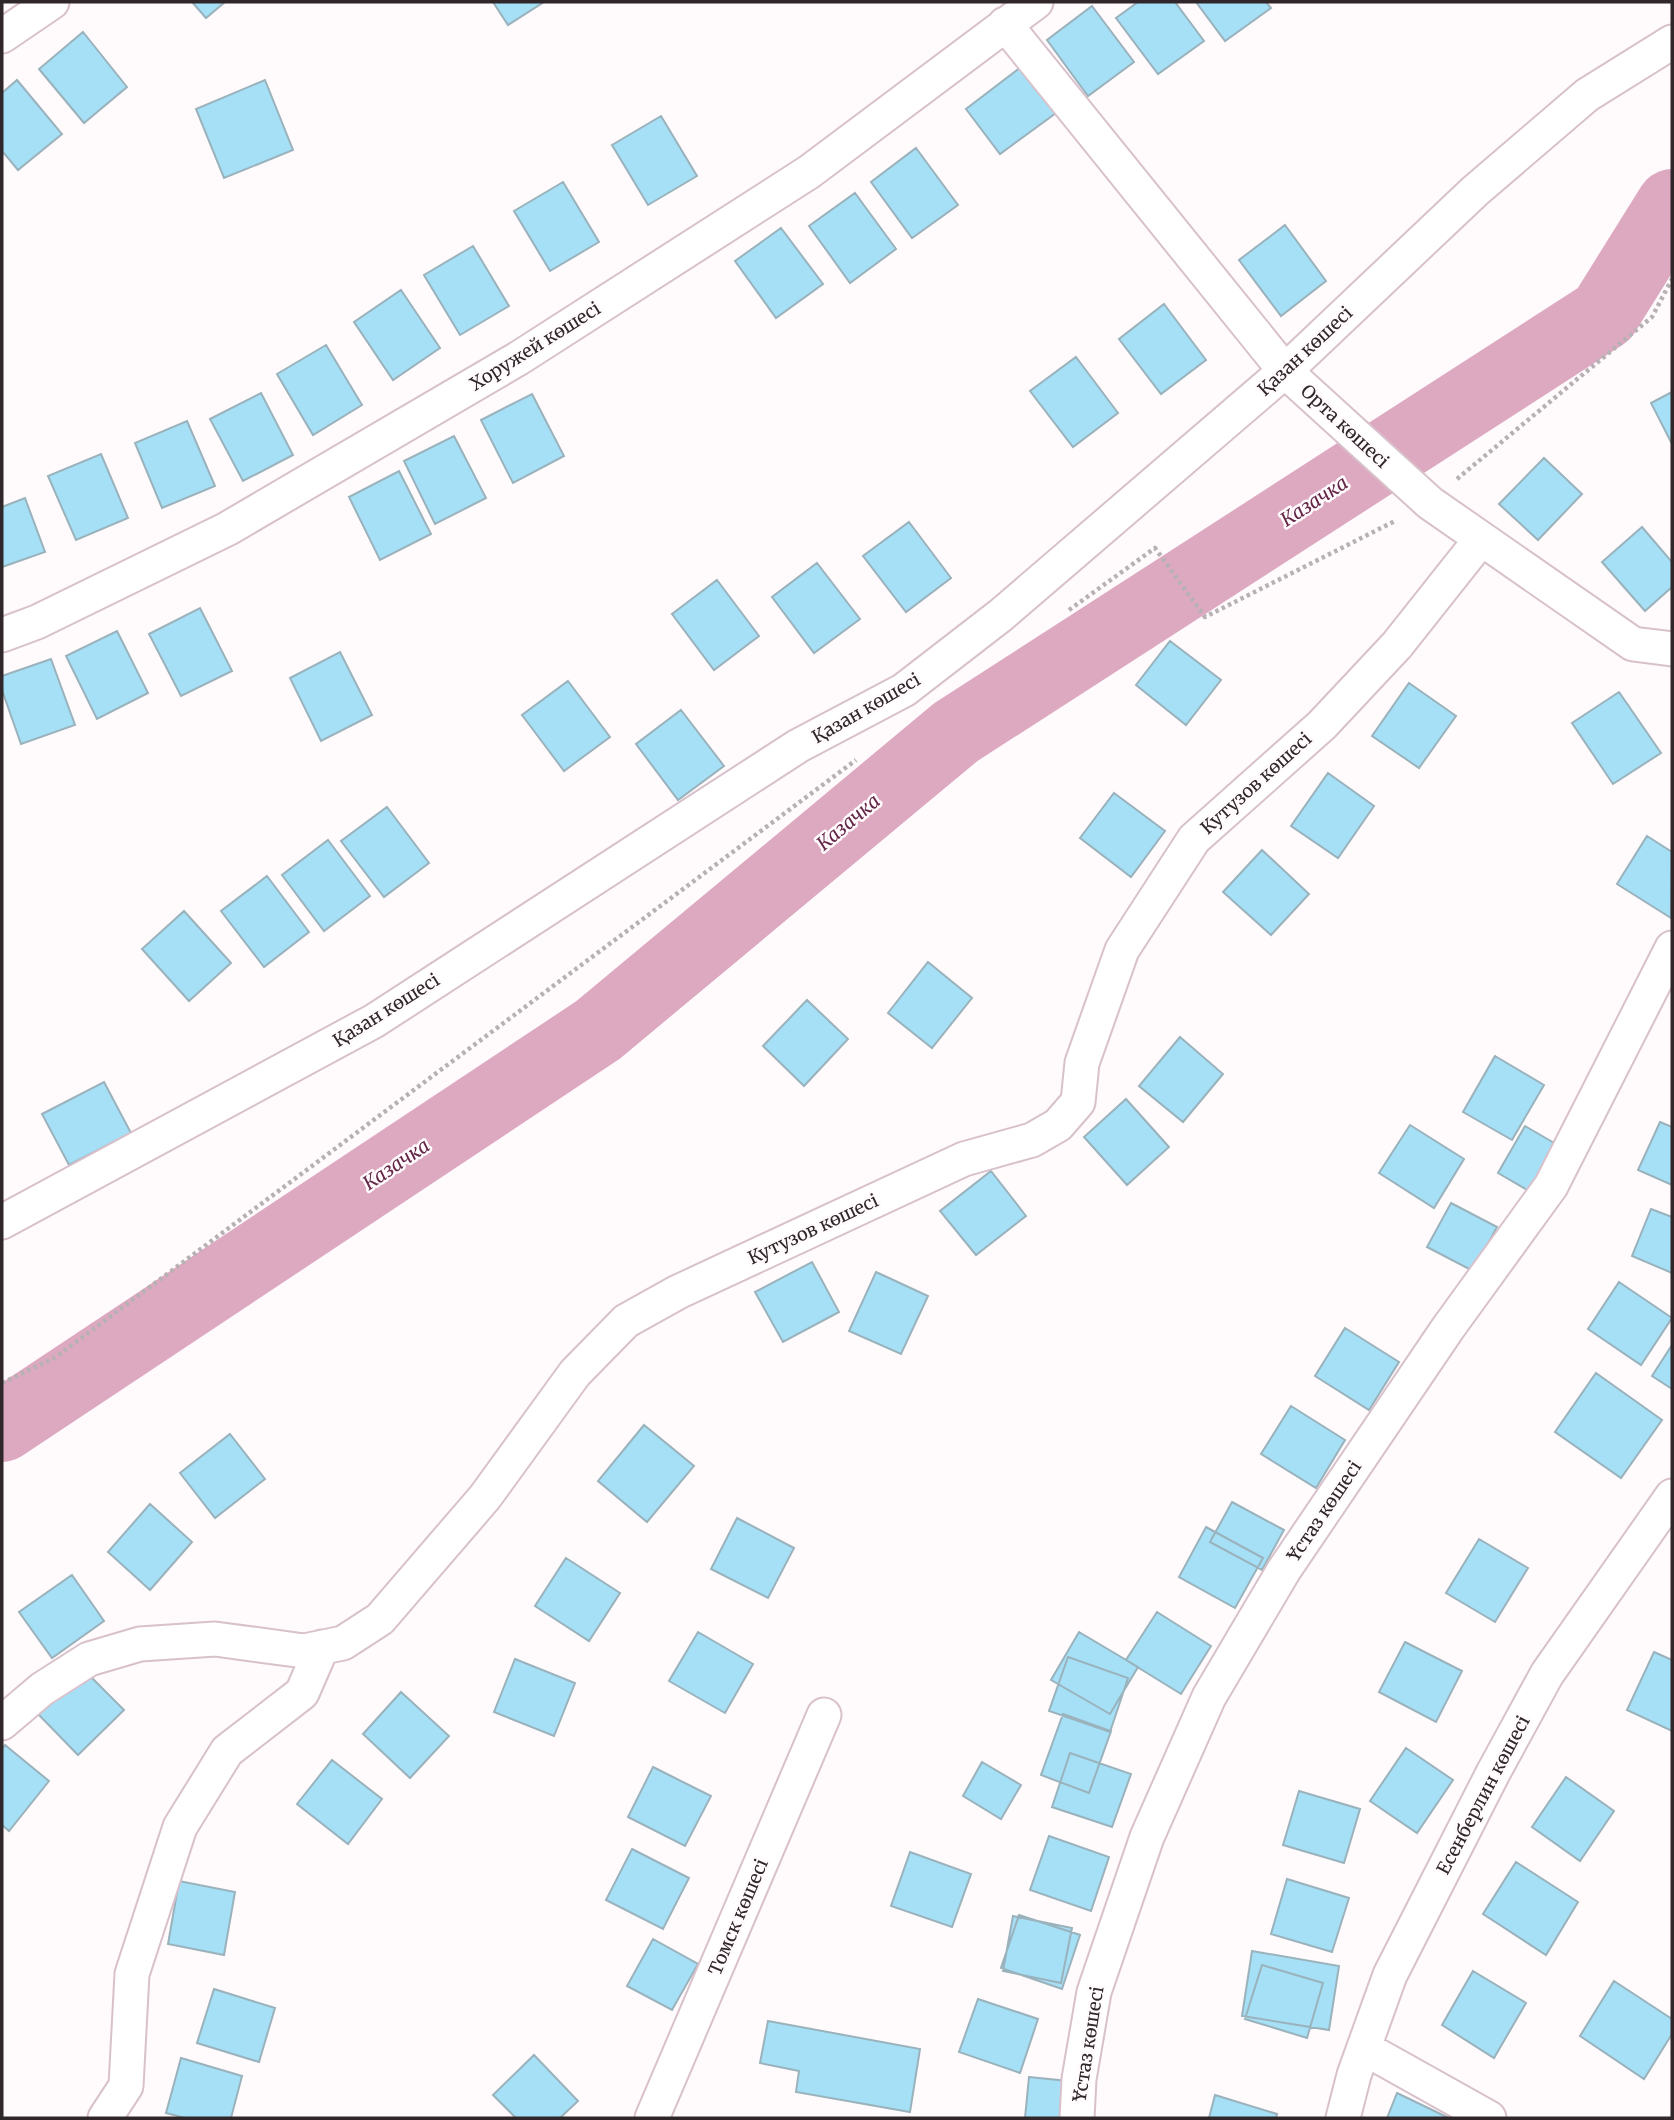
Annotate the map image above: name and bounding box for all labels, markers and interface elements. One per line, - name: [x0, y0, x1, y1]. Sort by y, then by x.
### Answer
- street label: Хоружей көшесі: [465, 297, 605, 395]
- street label: Қазан көшесі: [1253, 301, 1357, 401]
- street label: Орта көшесі: [1296, 379, 1394, 473]
- water label: Казачка: [1276, 470, 1352, 532]
- street label: Қазан көшесі: [808, 668, 924, 748]
- street label: Кутузов көшесі: [1196, 727, 1316, 839]
- water label: Казачка: [812, 789, 885, 855]
- street label: Қазан көшесі: [328, 968, 444, 1052]
- water label: Казачка: [358, 1133, 434, 1195]
- street label: Кутузов көшесі: [744, 1189, 882, 1269]
- street label: Ұстаз көшесі: [1281, 1456, 1366, 1567]
- street label: Есенберлин көшесі: [1431, 1712, 1535, 1878]
- street label: Томск көшесі: [703, 1855, 773, 1979]
- street label: Ұстаз көшесі: [1067, 1984, 1109, 2104]

